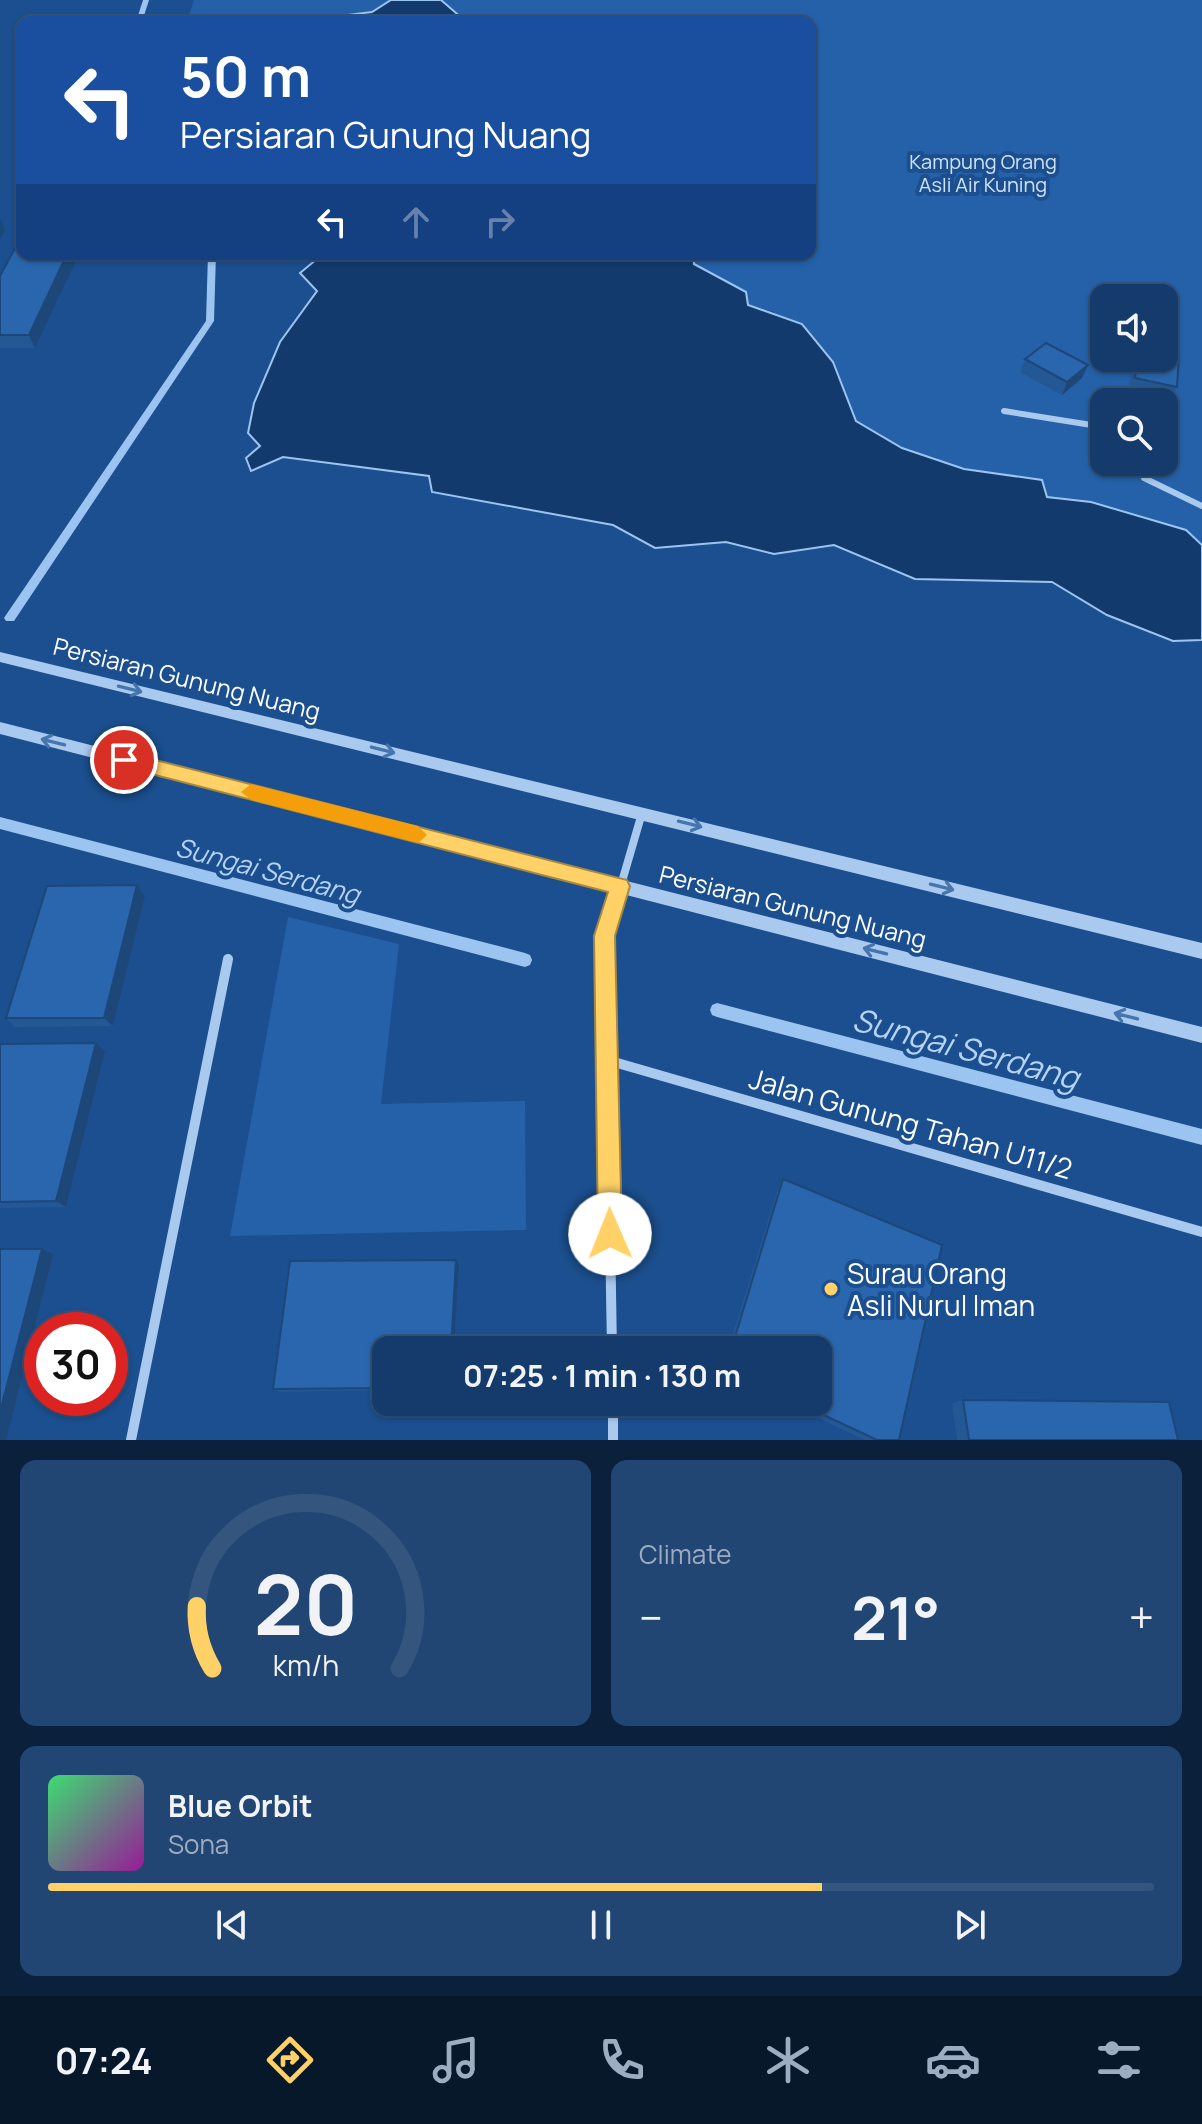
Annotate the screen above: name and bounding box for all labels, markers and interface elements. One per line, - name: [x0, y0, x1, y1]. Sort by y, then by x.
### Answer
- text: 50 m: [180, 37, 311, 114]
- icon: left: [48, 48, 152, 152]
- text: Persiaran Gunung Nuang: [180, 110, 591, 159]
- park label: Kampung Orang Asli Air Kuning: [909, 148, 1057, 198]
- icon: left: [310, 200, 354, 244]
- icon: ahead: [394, 200, 438, 244]
- icon: right: [478, 200, 522, 244]
- map controls: [1090, 284, 1178, 476]
- button: sound: [1090, 284, 1178, 372]
- button: search: [1090, 388, 1178, 476]
- street label: Persiaran Gunung Nuang: [50, 629, 324, 727]
- one-way arrow: [117, 682, 143, 697]
- pin: [90, 726, 158, 794]
- one-way arrow: [40, 733, 66, 748]
- icon: arrive: [102, 738, 146, 782]
- one-way arrow: [370, 743, 395, 758]
- one-way arrow: [677, 818, 702, 833]
- water label: Sungai Serdang: [172, 828, 366, 913]
- street label: Persiaran Gunung Nuang: [656, 857, 930, 955]
- one-way arrow: [929, 880, 955, 895]
- one-way arrow: [862, 943, 888, 958]
- water label: Sungai Serdang: [848, 997, 1087, 1100]
- one-way arrow: [1114, 1007, 1140, 1022]
- street label: Jalan Gunung Tahan U11/2: [745, 1059, 1077, 1187]
- position arrow: [568, 1192, 652, 1276]
- place label: Surau Orang Asli Nurul Iman: [847, 1254, 1035, 1324]
- marker: Surau Orang Asli Nurul Iman: [822, 1280, 840, 1298]
- speed limit sign: 30: [24, 1312, 128, 1416]
- text: 07:25 · 1 min · 130 m: [463, 1355, 741, 1396]
- text: Climate: [639, 1536, 731, 1572]
- text: 20: [253, 1546, 358, 1660]
- text: 21°: [851, 1576, 940, 1658]
- text: −: [639, 1587, 663, 1647]
- text: +: [1129, 1587, 1154, 1647]
- text: km/h: [272, 1646, 339, 1685]
- text: Blue Orbit: [168, 1785, 313, 1826]
- text: Sona: [168, 1826, 229, 1862]
- icon: previous: [210, 1903, 254, 1947]
- icon: pause: [579, 1903, 623, 1947]
- icon: next: [948, 1903, 992, 1947]
- icon: directions: [262, 2032, 318, 2088]
- icon: music: [428, 2032, 484, 2088]
- icon: phone: [594, 2032, 650, 2088]
- icon: climate: [760, 2032, 816, 2088]
- icon: car: [925, 2032, 981, 2088]
- icon: filters: [1091, 2032, 1147, 2088]
- text: 07:24: [55, 2036, 153, 2085]

